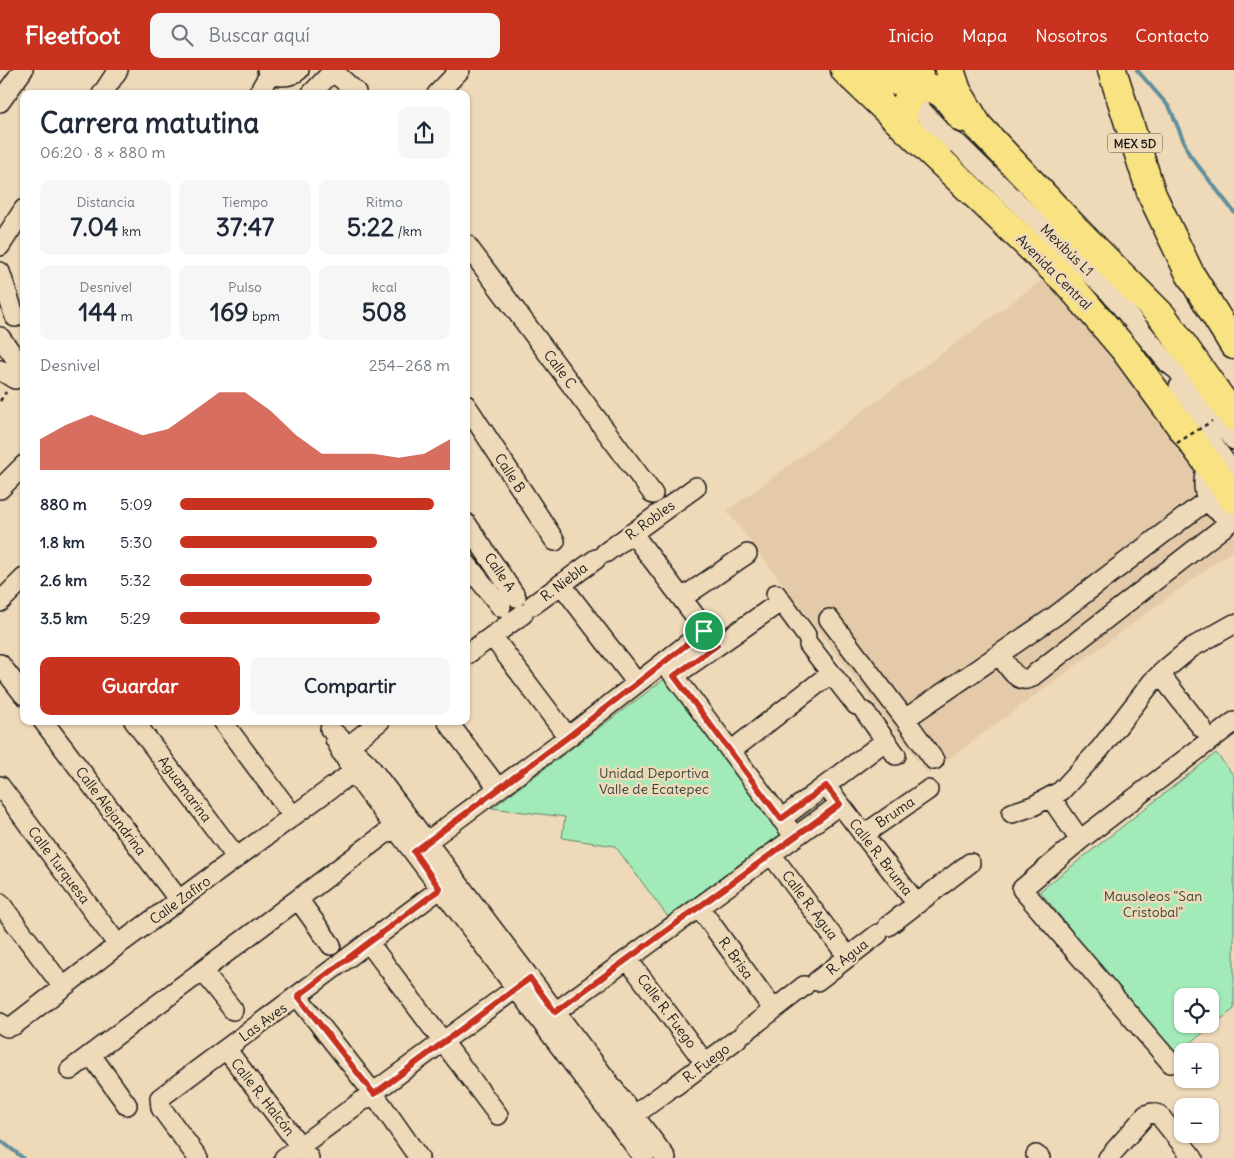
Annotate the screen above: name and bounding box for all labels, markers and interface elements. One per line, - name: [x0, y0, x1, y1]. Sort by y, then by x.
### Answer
- search box: [150, 13, 500, 58]
- text: Fleetfoot: [25, 20, 120, 50]
- icon: search: [168, 21, 196, 49]
- text: Buscar aquí: [208, 23, 310, 47]
- text: Inicio: [888, 24, 934, 47]
- text: Mapa: [962, 24, 1007, 47]
- text: Nosotros: [1035, 24, 1107, 47]
- text: Contacto: [1135, 24, 1209, 47]
- text: Carrera matutina: [40, 105, 259, 141]
- button: share: [398, 107, 450, 159]
- road number: MEX 5D: [1108, 134, 1162, 152]
- text: 06:20 · 8 × 880 m: [40, 142, 166, 162]
- text: Distancia: [76, 193, 135, 211]
- text: Tiempo: [222, 193, 268, 211]
- text: Ritmo: [366, 193, 403, 211]
- text: 7.04: [70, 211, 118, 243]
- text: 37:47: [216, 211, 274, 243]
- text: 5:22: [347, 211, 394, 243]
- street label: Mexibús L1: [1037, 220, 1097, 280]
- text: km: [118, 222, 141, 240]
- text: /km: [394, 222, 422, 240]
- street label: Avenida Central: [1012, 230, 1096, 314]
- text: Desnivel: [79, 278, 132, 296]
- text: Pulso: [228, 278, 262, 296]
- text: kcal: [372, 278, 397, 296]
- text: 144: [78, 296, 117, 328]
- text: 169: [210, 296, 249, 328]
- text: 508: [362, 296, 407, 328]
- text: m: [117, 307, 133, 325]
- text: bpm: [249, 307, 280, 325]
- street label: Calle C: [540, 346, 580, 392]
- text: Desnivel: [40, 355, 100, 375]
- text: 254–268 m: [369, 355, 450, 375]
- street label: Calle B: [491, 450, 529, 496]
- text: 880 m: [40, 494, 87, 514]
- text: 5:09: [120, 494, 153, 514]
- street label: R. Robles: [622, 496, 678, 544]
- text: 1.8 km: [40, 532, 85, 552]
- text: 5:30: [120, 532, 152, 552]
- street label: Calle A: [480, 549, 520, 595]
- street label: R. Niebla: [537, 558, 591, 606]
- text: 2.6 km: [40, 570, 87, 590]
- text: 5:32: [120, 570, 151, 590]
- text: 3.5 km: [40, 608, 88, 628]
- text: 5:29: [120, 608, 151, 628]
- pin: [683, 610, 725, 652]
- icon: arrive: [690, 617, 718, 645]
- button: Guardar: [40, 657, 240, 715]
- button: Compartir: [250, 657, 450, 715]
- street label: Aguamarina: [154, 752, 216, 826]
- street label: Calle Alejandrina: [72, 763, 150, 859]
- park label: Unidad Deportiva Valle de Ecatepec: [599, 764, 709, 798]
- street label: Bruma: [872, 792, 918, 832]
- street label: Calle R. Bruma: [845, 815, 917, 899]
- street label: Calle Turquesa: [24, 823, 94, 907]
- street label: Calle R. Agua: [778, 867, 842, 943]
- street label: Calle Zafiro: [146, 872, 214, 928]
- park label: Mausoleos "San Cristobal": [1104, 887, 1202, 921]
- street label: R. Brisa: [715, 933, 757, 983]
- street label: R. Agua: [823, 935, 871, 979]
- street label: Calle R. Fuego: [633, 970, 701, 1052]
- map controls: [1174, 988, 1219, 1143]
- button: locate: [1174, 988, 1219, 1033]
- street label: Las Aves: [236, 999, 290, 1045]
- street label: R. Fuego: [679, 1040, 733, 1086]
- button: +: [1174, 1043, 1219, 1088]
- street label: Calle R. Halcón: [227, 1055, 299, 1139]
- button: −: [1174, 1098, 1219, 1143]

